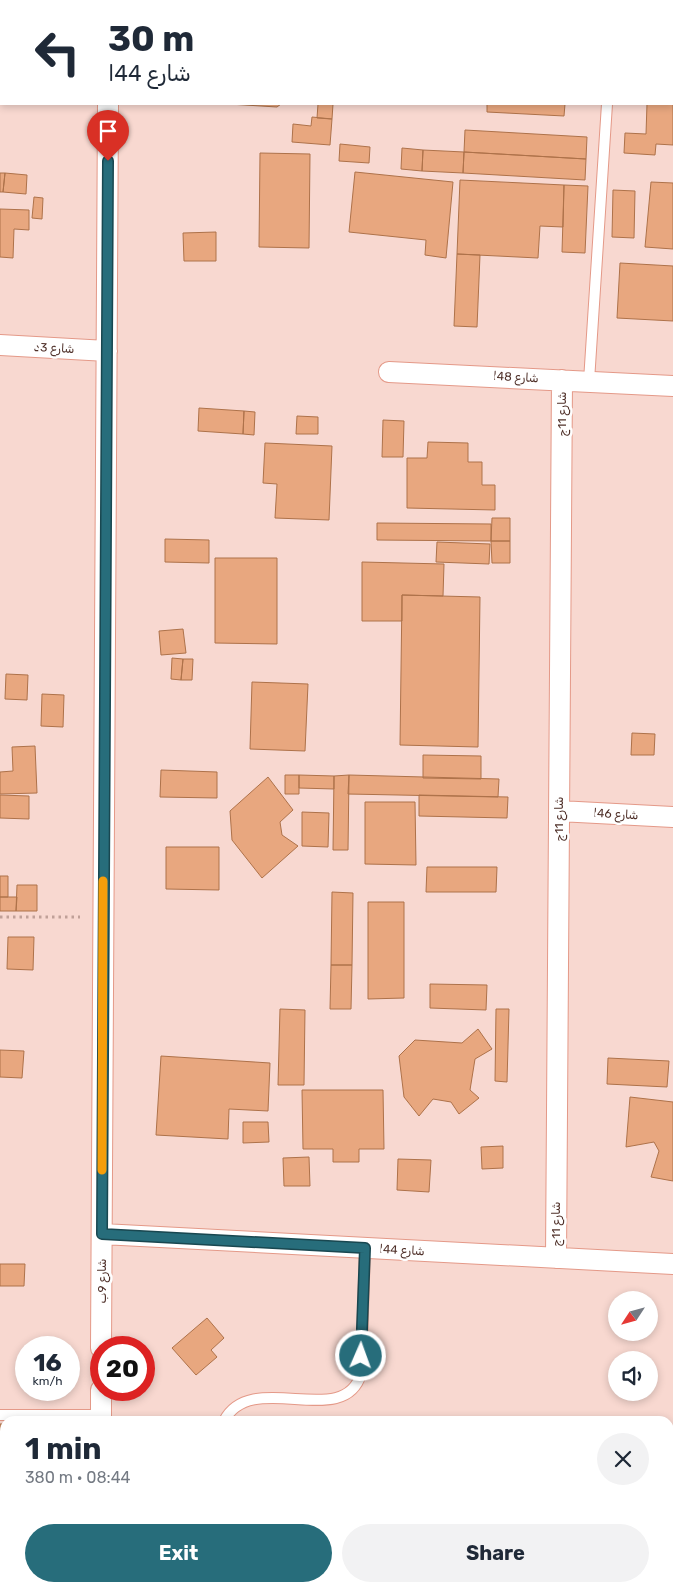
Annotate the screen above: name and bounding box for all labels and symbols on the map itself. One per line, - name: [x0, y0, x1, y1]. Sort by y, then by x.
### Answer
- pin: [87, 110, 129, 161]
- street label: شارع 3د: [33, 340, 75, 358]
- street label: شارع 48ا: [493, 369, 539, 387]
- street label: شارع 11ج: [555, 392, 571, 436]
- street label: شارع 11ج: [552, 797, 568, 841]
- street label: شارع 46ا: [593, 806, 639, 824]
- street label: شارع 11ج: [549, 1202, 565, 1246]
- street label: شارع 44ا: [379, 1242, 425, 1260]
- street label: شارع 9ب: [95, 1258, 111, 1304]
- north arrow: [608, 1291, 658, 1341]
- position arrow: [334, 1329, 386, 1381]
- speed limit sign: 20: [90, 1336, 155, 1401]

